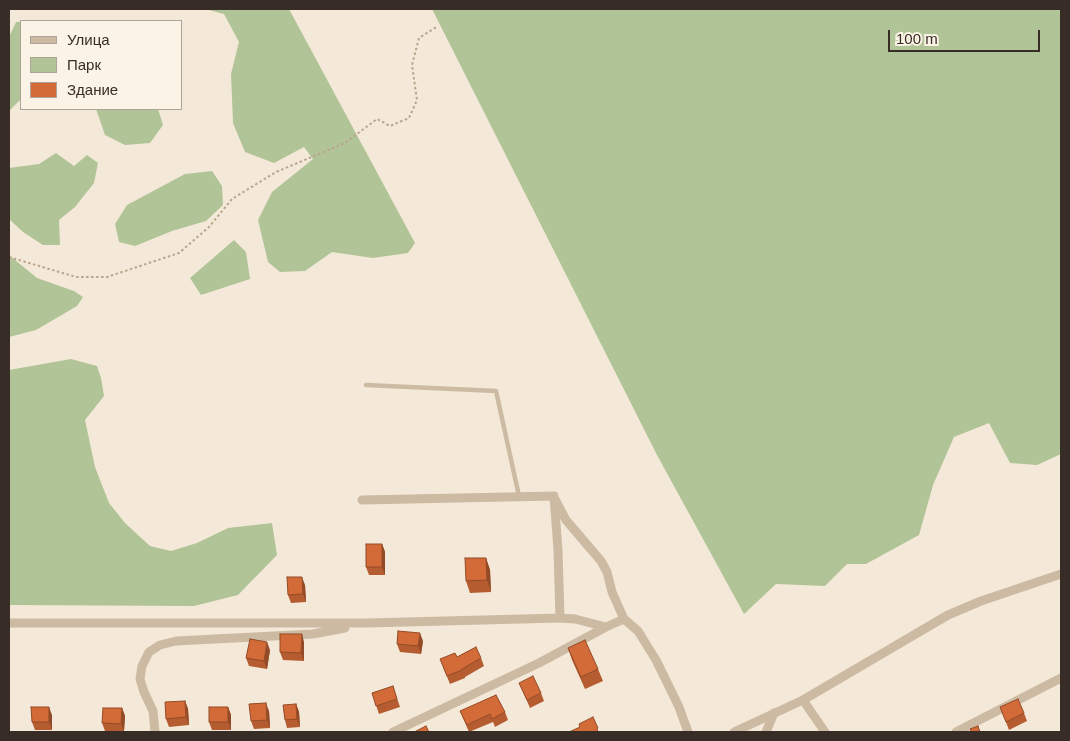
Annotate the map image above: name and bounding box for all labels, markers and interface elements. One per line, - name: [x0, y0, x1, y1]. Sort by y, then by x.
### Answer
- legend: [20, 20, 182, 110]
- scale bar: [890, 20, 1042, 52]
- text: 100 m: [896, 30, 938, 47]
- text: Улица: [67, 31, 110, 48]
- text: Парк: [67, 56, 101, 73]
- text: Здание: [67, 81, 118, 98]

